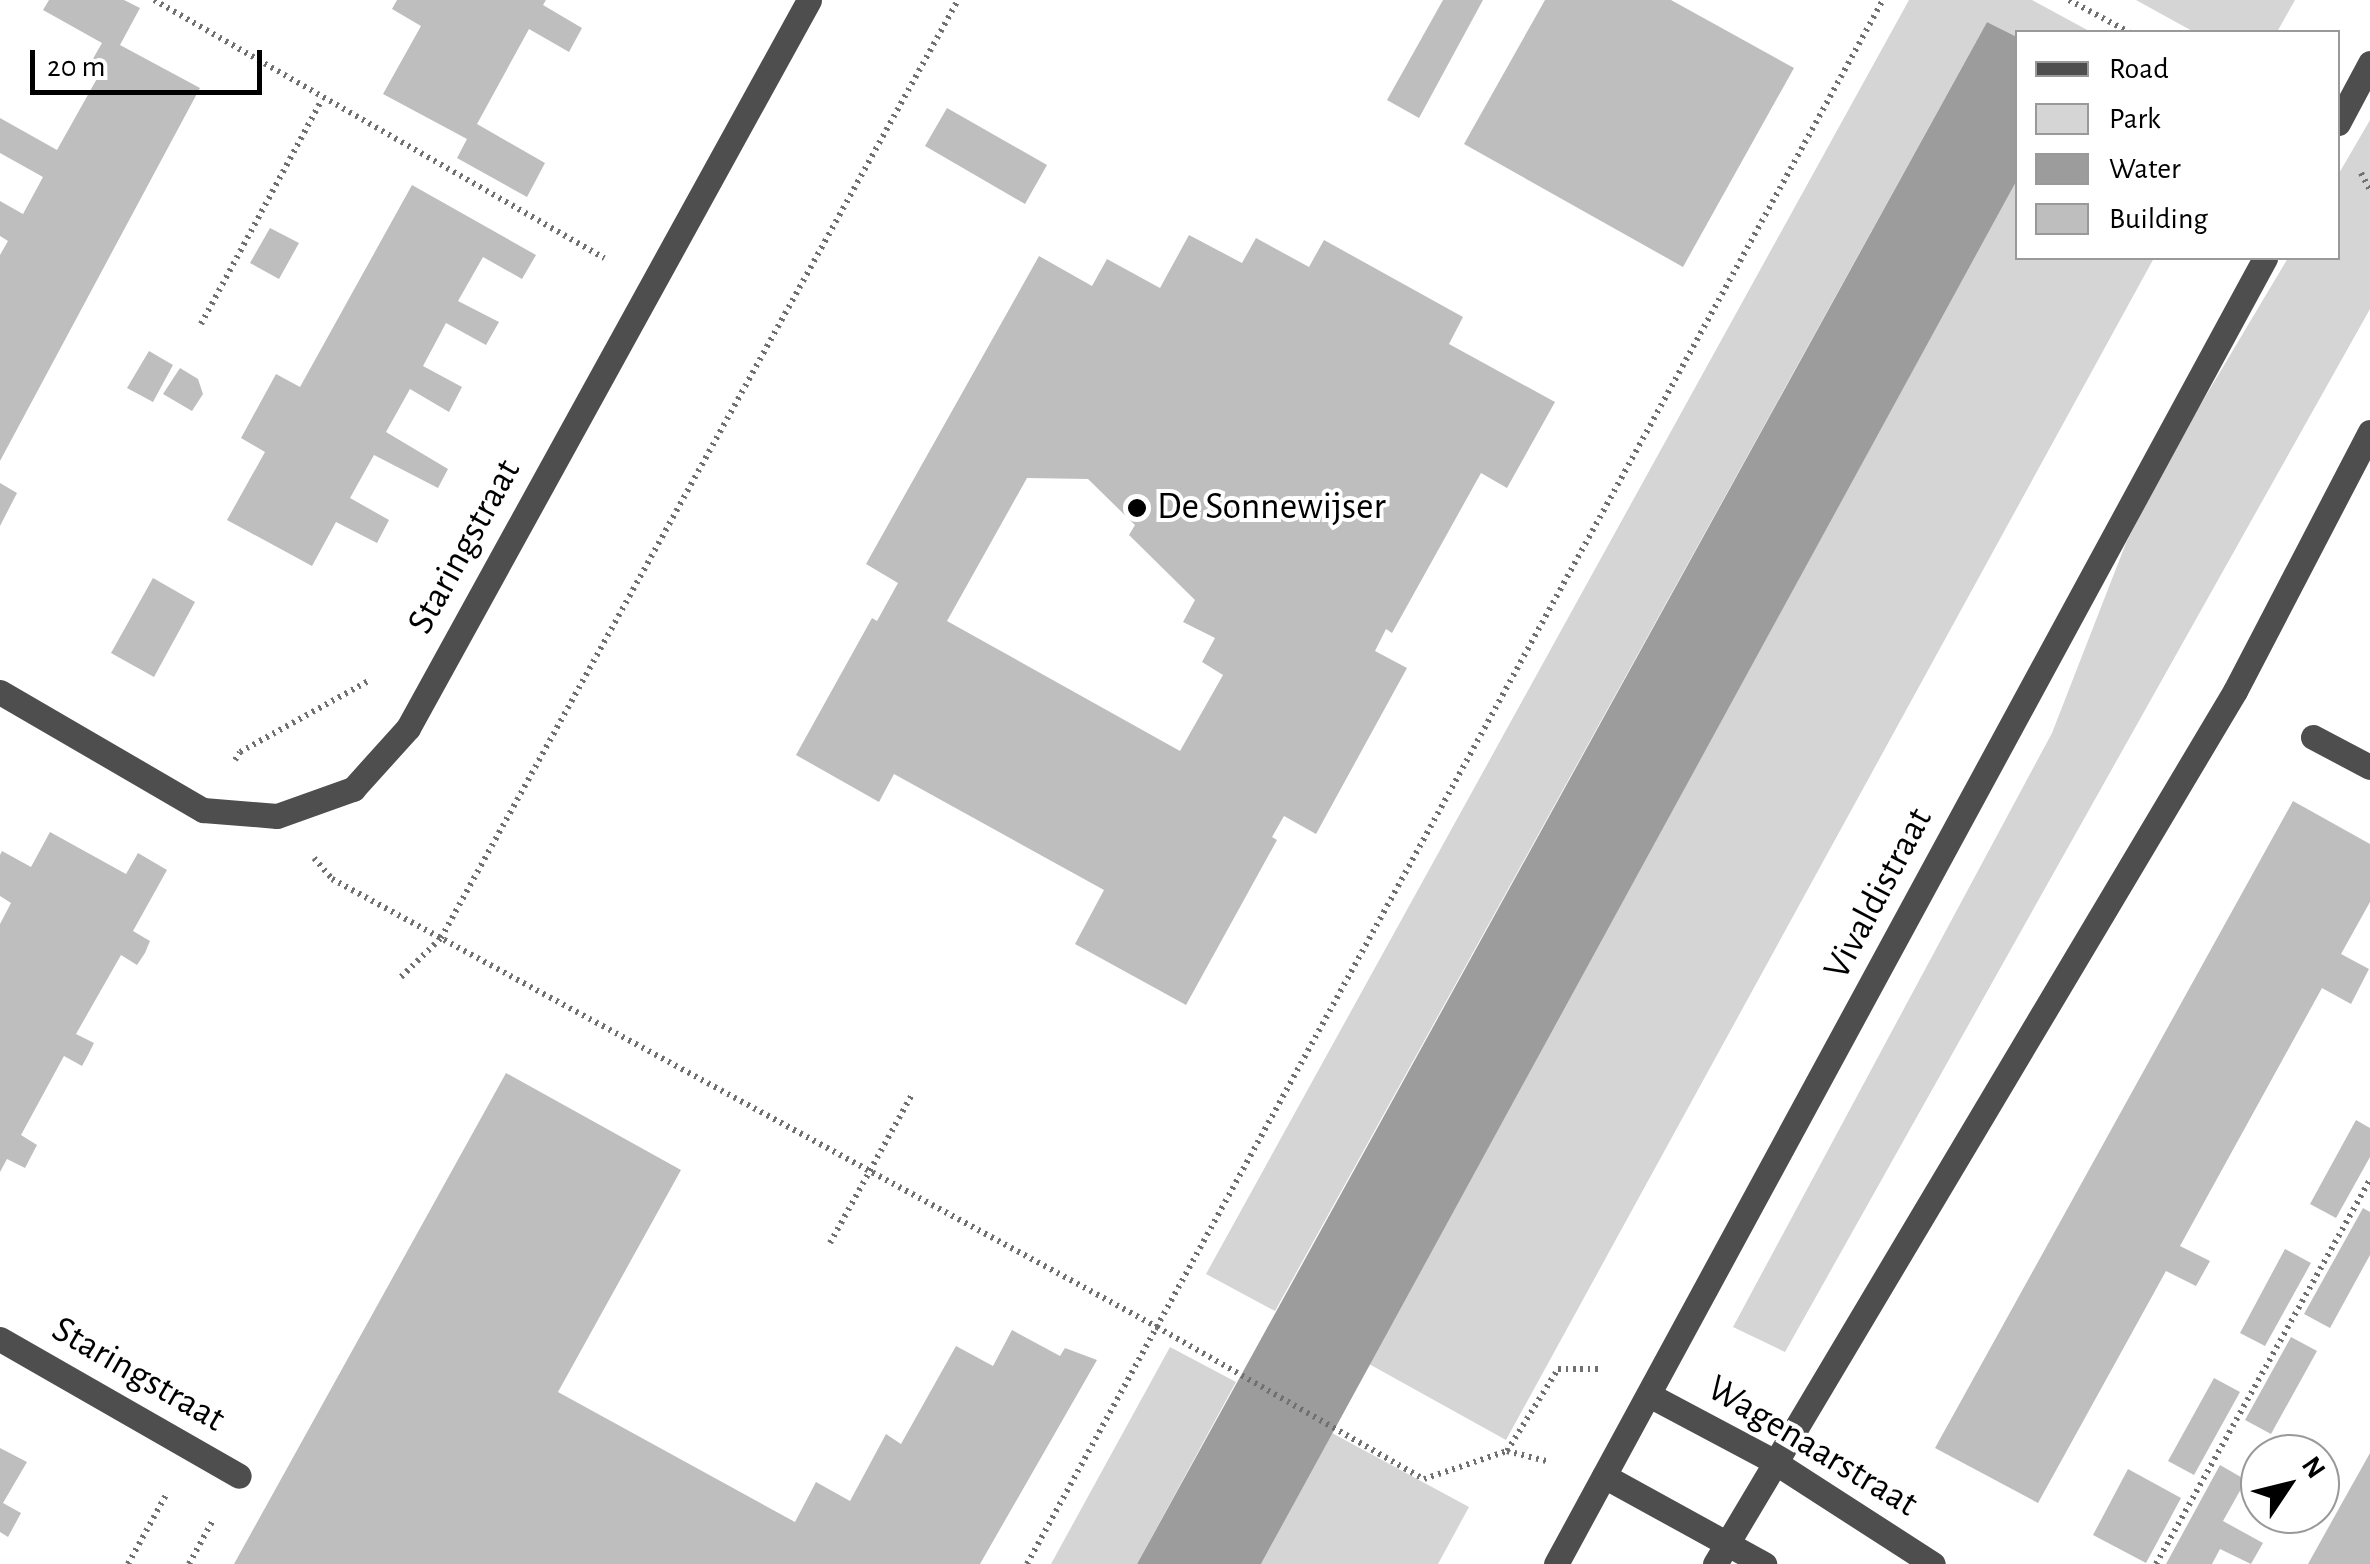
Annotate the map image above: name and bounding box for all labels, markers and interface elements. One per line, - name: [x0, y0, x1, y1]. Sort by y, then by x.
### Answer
- scale bar: [35, 30, 268, 92]
- legend: [2015, 30, 2340, 260]
- text: 20 m: [47, 52, 105, 82]
- text: Road: [2109, 54, 2169, 84]
- text: Park: [2109, 104, 2161, 134]
- text: Water: [2109, 154, 2181, 184]
- text: Building: [2109, 204, 2208, 234]
- street label: Staringstraat: [398, 452, 532, 642]
- place label: De Sonnewijser: [1157, 485, 1386, 531]
- marker: De Sonnewijser: [1126, 497, 1148, 519]
- street label: Vivaldistraat: [1815, 801, 1943, 987]
- street label: Staringstraat: [43, 1307, 233, 1443]
- street label: Wagenaarstraat: [1699, 1366, 1925, 1528]
- north arrow: [2240, 1434, 2340, 1534]
- text: N: [2296, 1452, 2330, 1484]

